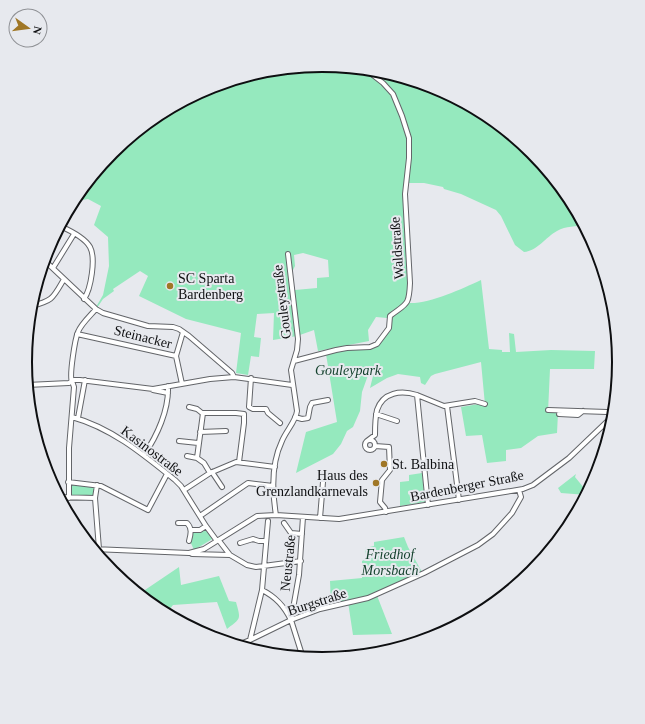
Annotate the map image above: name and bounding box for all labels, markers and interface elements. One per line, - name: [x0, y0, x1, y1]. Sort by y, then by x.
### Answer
- north arrow: [8, 8, 48, 48]
- text: N: [31, 25, 44, 36]
- street label: Waldstraße: [387, 216, 407, 280]
- street label: Gouleystraße: [270, 264, 294, 340]
- place label: SC Sparta Bardenberg: [178, 271, 243, 302]
- marker: SC Sparta Bardenberg: [165, 281, 175, 291]
- street label: Steinacker: [113, 323, 174, 352]
- park label: Gouleypark: [315, 363, 382, 378]
- street label: Kasinostraße: [118, 423, 186, 479]
- place label: St. Balbina: [392, 457, 455, 472]
- marker: St. Balbina: [379, 459, 389, 469]
- place label: Haus des Grenzlandkarnevals: [256, 468, 368, 499]
- street label: Bardenberger Straße: [409, 468, 525, 504]
- marker: Haus des Grenzlandkarnevals: [371, 478, 381, 488]
- street label: Neustraße: [278, 534, 298, 592]
- park label: Friedhof Morsbach: [361, 547, 418, 578]
- street label: Burgstraße: [286, 585, 348, 619]

